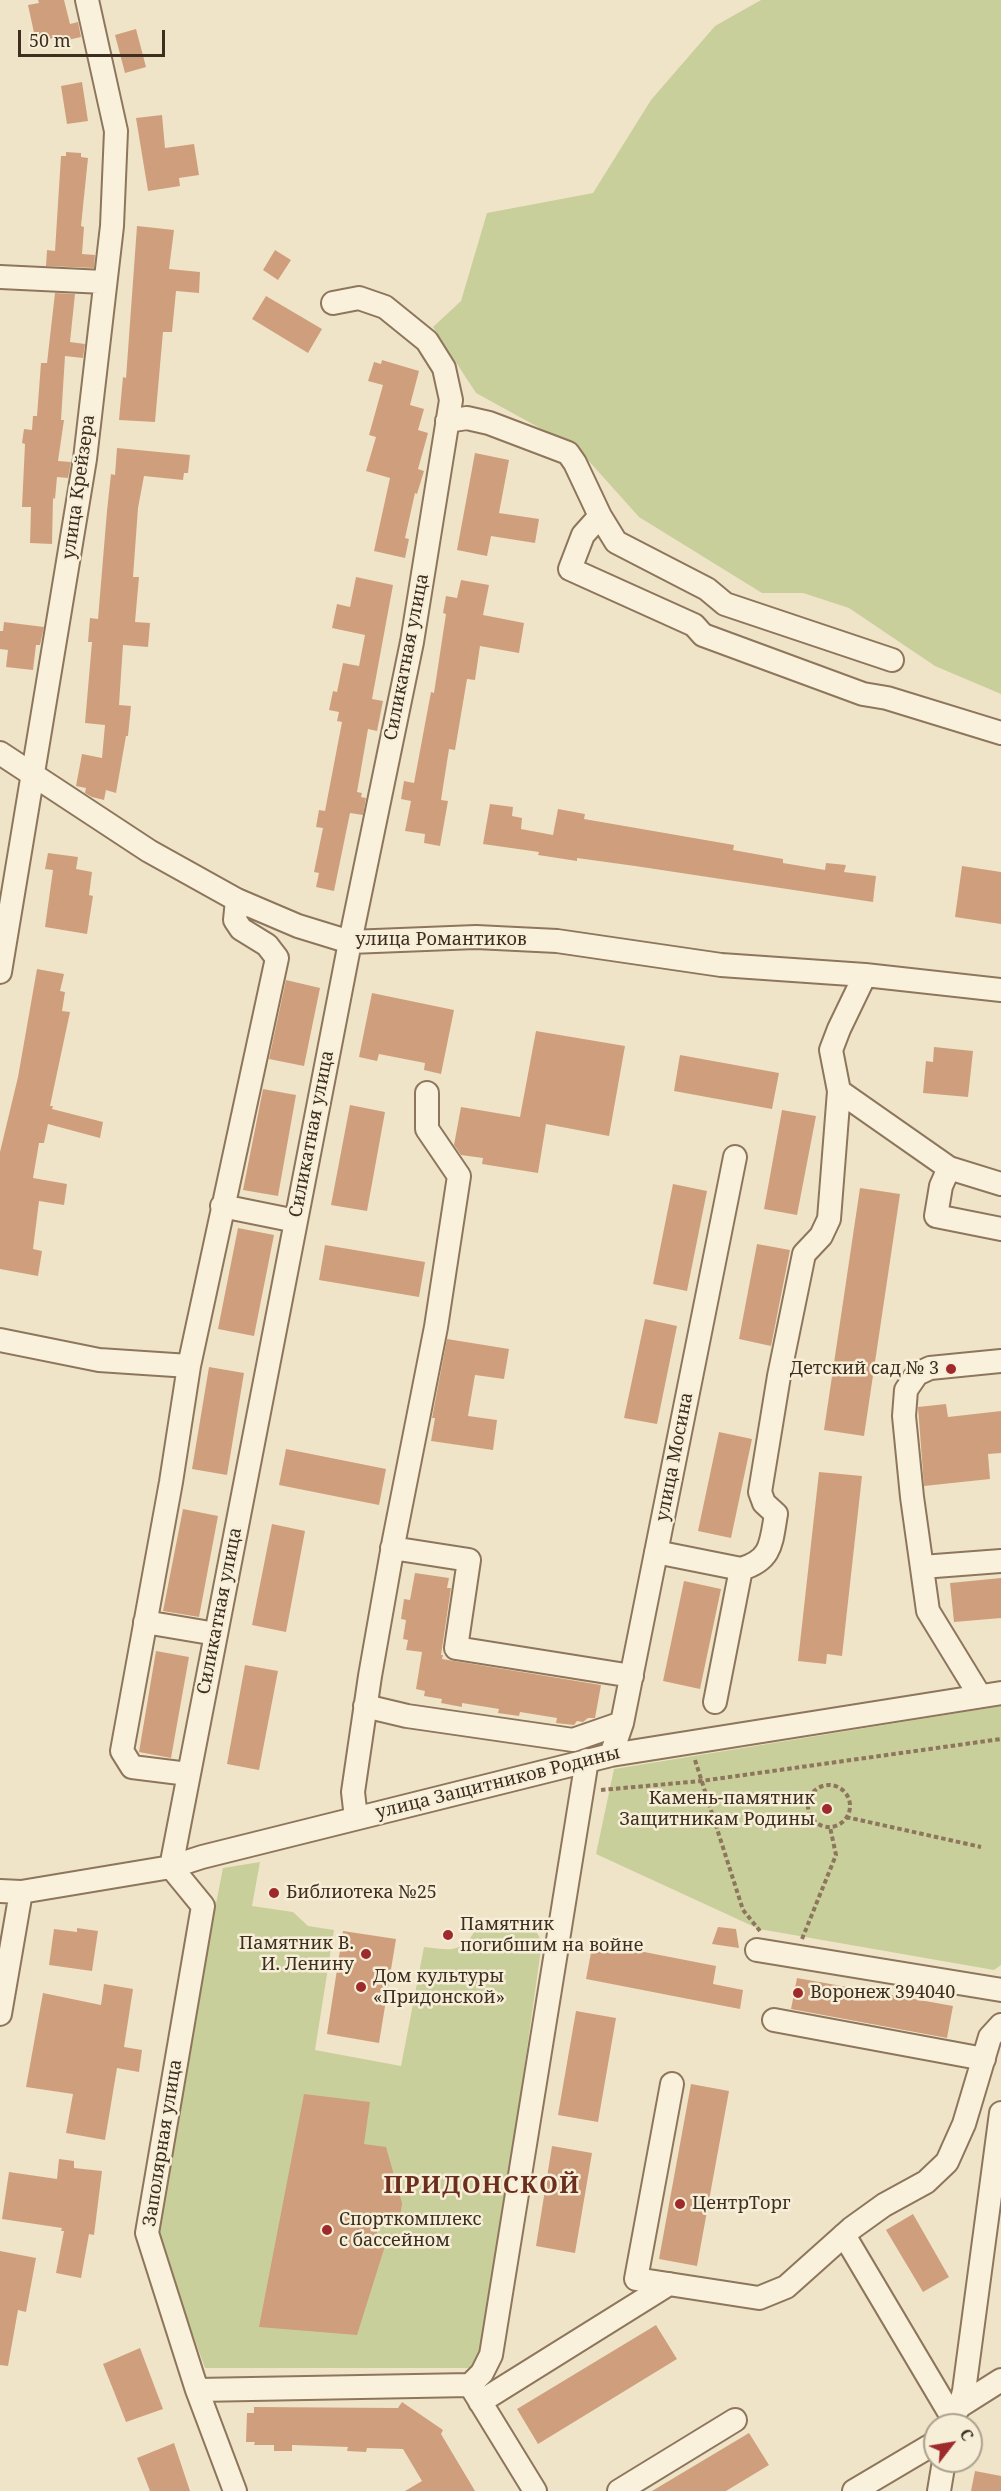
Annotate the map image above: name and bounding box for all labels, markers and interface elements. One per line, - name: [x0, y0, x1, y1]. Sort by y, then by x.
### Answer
- scale bar: [21, 18, 168, 56]
- text: 50 m: [29, 28, 71, 52]
- street label: улица Крейзера: [58, 413, 100, 561]
- street label: Силикатная улица: [380, 572, 434, 742]
- street label: улица Романтиков: [355, 929, 527, 951]
- street label: Силикатная улица: [285, 1049, 339, 1219]
- place label: Детский сад № 3: [790, 1358, 939, 1380]
- marker: Детский сад № 3: [944, 1362, 958, 1376]
- street label: улица Мосина: [652, 1391, 698, 1523]
- street label: Силикатная улица: [193, 1526, 247, 1696]
- street label: улица Защитников Родины: [373, 1742, 623, 1824]
- place label: Камень-памятник Защитникам Родины: [619, 1788, 815, 1830]
- marker: Камень-памятник Защитникам Родины: [820, 1802, 834, 1816]
- place label: Библиотека №25: [286, 1882, 437, 1904]
- marker: Библиотека №25: [267, 1886, 281, 1900]
- place label: Памятник погибшим на войне: [460, 1914, 643, 1956]
- marker: Памятник погибшим на войне: [441, 1928, 455, 1942]
- place label: Памятник В. И. Ленину: [239, 1933, 354, 1976]
- marker: Памятник В. И. Ленину: [359, 1947, 373, 1961]
- place label: Дом культуры «Придонской»: [373, 1966, 505, 2008]
- marker: Дом культуры «Придонской»: [354, 1980, 368, 1994]
- place label: Воронеж 394040: [810, 1982, 955, 2004]
- marker: Воронеж 394040: [791, 1986, 805, 2000]
- street label: Заполярная улица: [139, 2058, 187, 2228]
- district label: ПРИДОНСКОЙ: [383, 2172, 581, 2200]
- place label: ЦентрТорг: [692, 2193, 790, 2215]
- marker: ЦентрТорг: [673, 2197, 687, 2211]
- place label: Спорткомплекс с бассейном: [339, 2209, 481, 2252]
- marker: Спорткомплекс с бассейном: [320, 2223, 334, 2237]
- north arrow: [923, 2413, 983, 2473]
- text: С: [955, 2425, 979, 2445]

